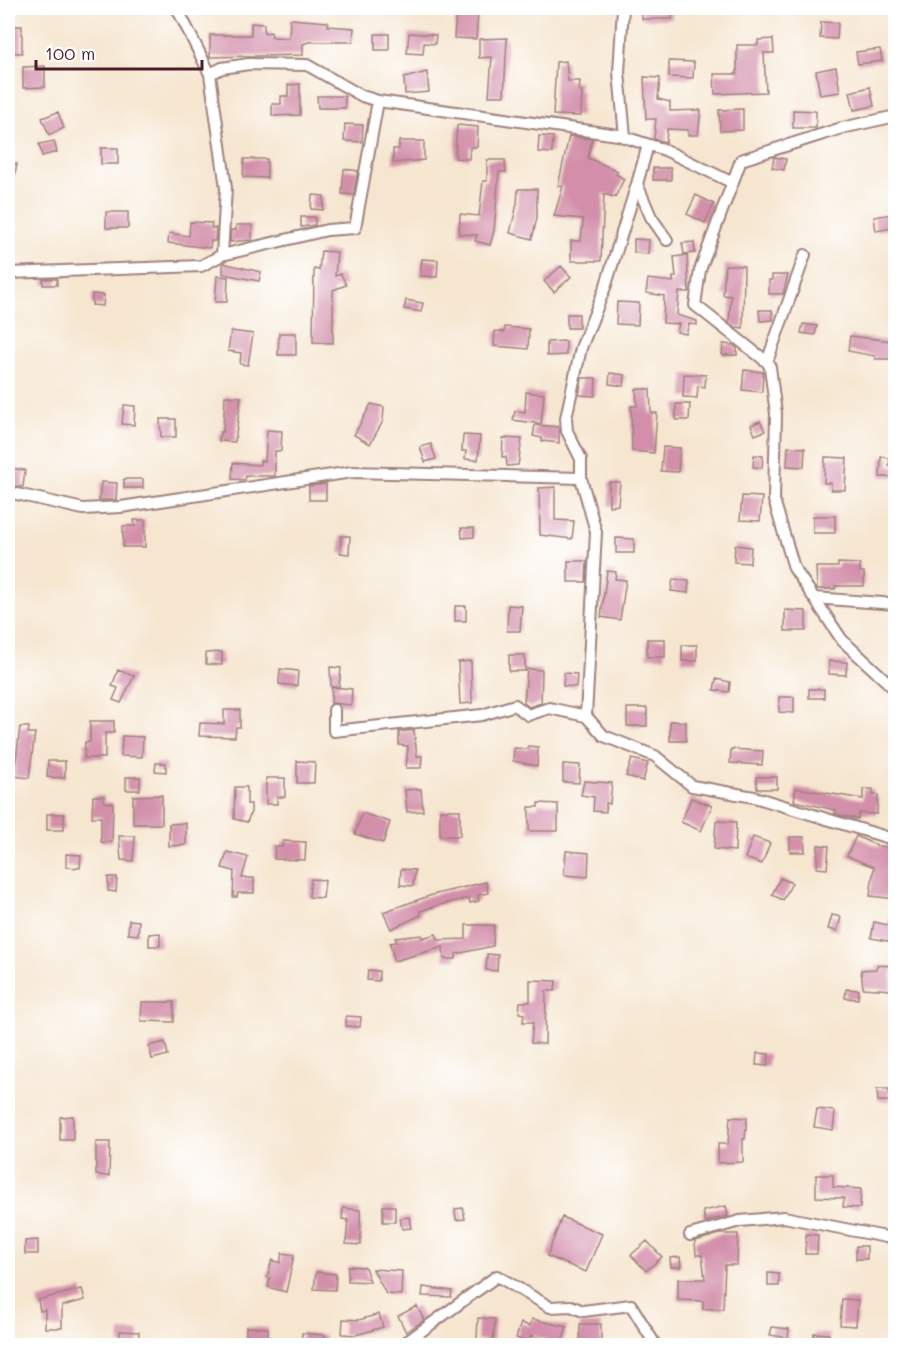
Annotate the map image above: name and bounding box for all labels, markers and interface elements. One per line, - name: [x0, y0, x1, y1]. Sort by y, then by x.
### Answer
- scale bar: [36, 33, 202, 71]
- text: 100 m: [45, 41, 95, 65]

